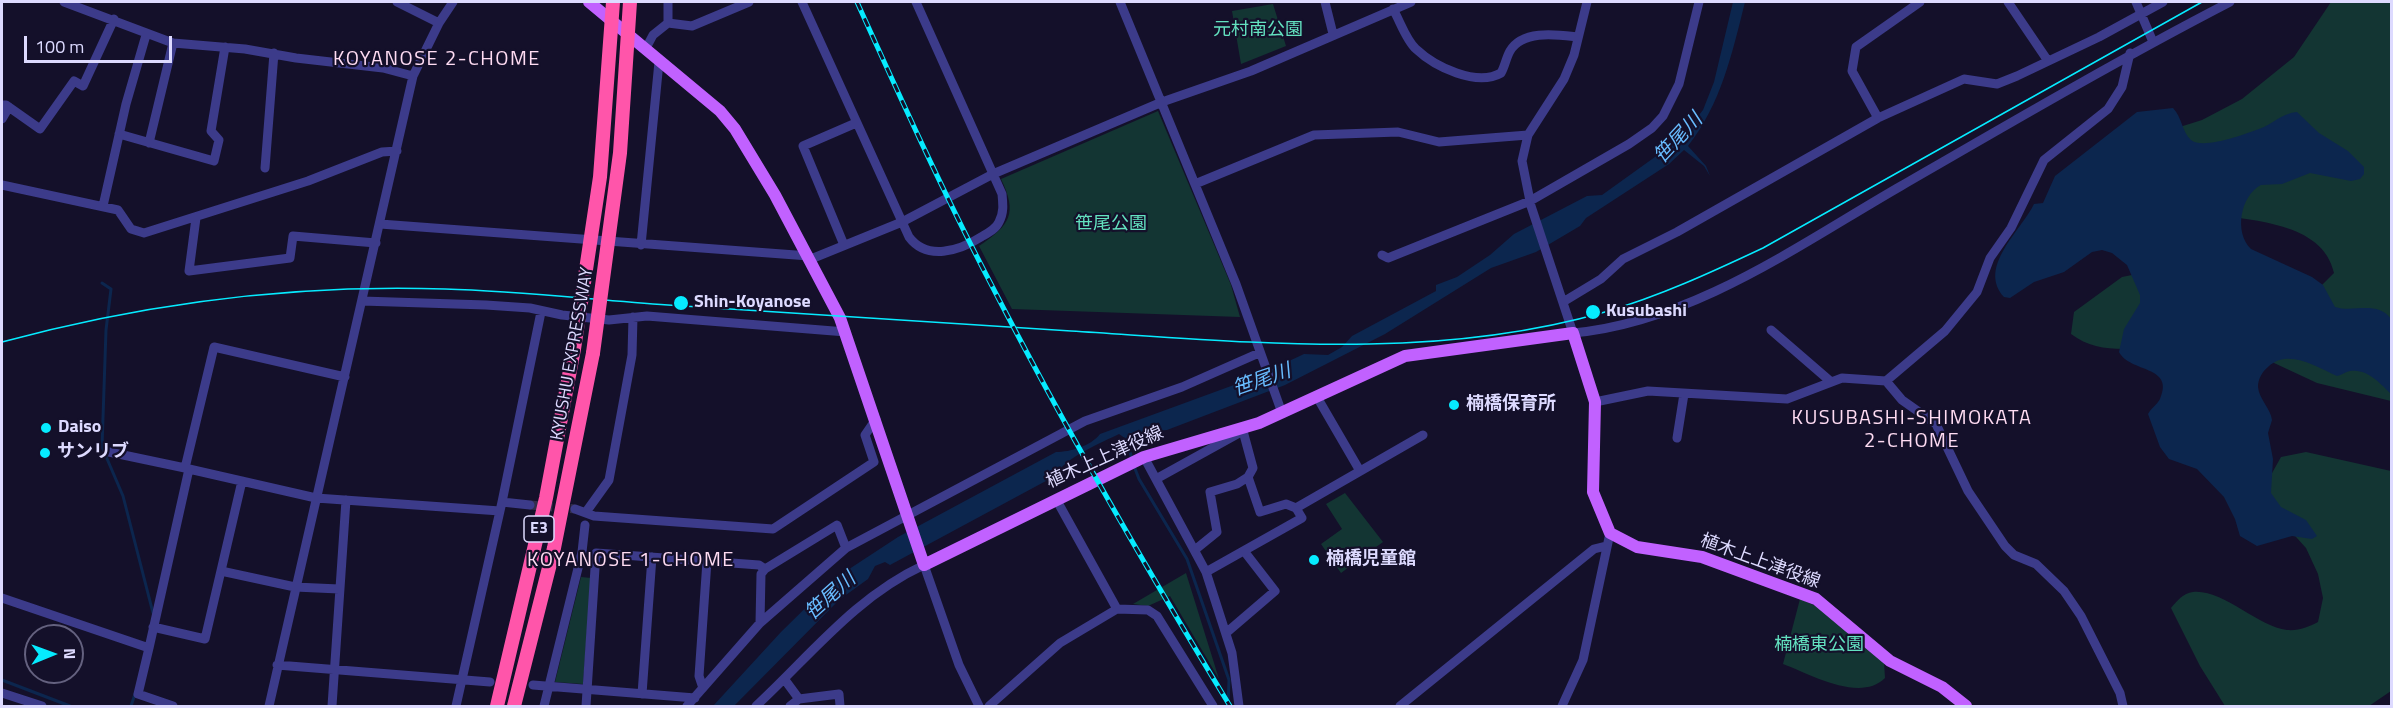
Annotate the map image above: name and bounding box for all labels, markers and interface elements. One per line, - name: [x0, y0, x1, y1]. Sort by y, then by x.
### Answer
- park label: 元村南公園: [1213, 20, 1303, 42]
- scale bar: [27, 24, 176, 62]
- text: 100 m: [35, 33, 84, 60]
- district label: KOYANOSE 2-CHOME: [333, 48, 541, 72]
- water label: 笹尾川: [1650, 109, 1708, 169]
- park label: 笹尾公園: [1075, 214, 1147, 236]
- street label: KYUSHU EXPRESSWAY: [547, 266, 599, 442]
- place label: Shin-Koyanose: [694, 292, 811, 314]
- marker: Shin-Koyanose: [672, 294, 690, 312]
- place label: Kusubashi: [1606, 301, 1687, 323]
- marker: Kusubashi: [1584, 303, 1602, 321]
- water label: 笹尾川: [1230, 360, 1294, 402]
- place label: 楠橋保育所: [1466, 394, 1556, 416]
- marker: 楠橋保育所: [1447, 398, 1461, 412]
- district label: KUSUBASHI-SHIMOKATA 2-CHOME: [1792, 407, 2032, 454]
- place label: Daiso: [58, 417, 101, 439]
- marker: Daiso: [39, 421, 53, 435]
- street label: 植木上上津役線: [1043, 423, 1167, 493]
- place label: サンリブ: [57, 442, 129, 464]
- marker: サンリブ: [38, 446, 52, 460]
- road number: E3: [524, 516, 554, 542]
- street label: 植木上上津役線: [1697, 530, 1823, 594]
- district label: KOYANOSE 1-CHOME: [527, 549, 735, 573]
- place label: 楠橋児童館: [1326, 549, 1416, 571]
- marker: 楠橋児童館: [1307, 553, 1321, 567]
- water label: 笹尾川: [801, 568, 861, 626]
- north arrow: [24, 624, 84, 684]
- park label: 楠橋東公園: [1774, 635, 1864, 657]
- text: N: [58, 648, 82, 659]

